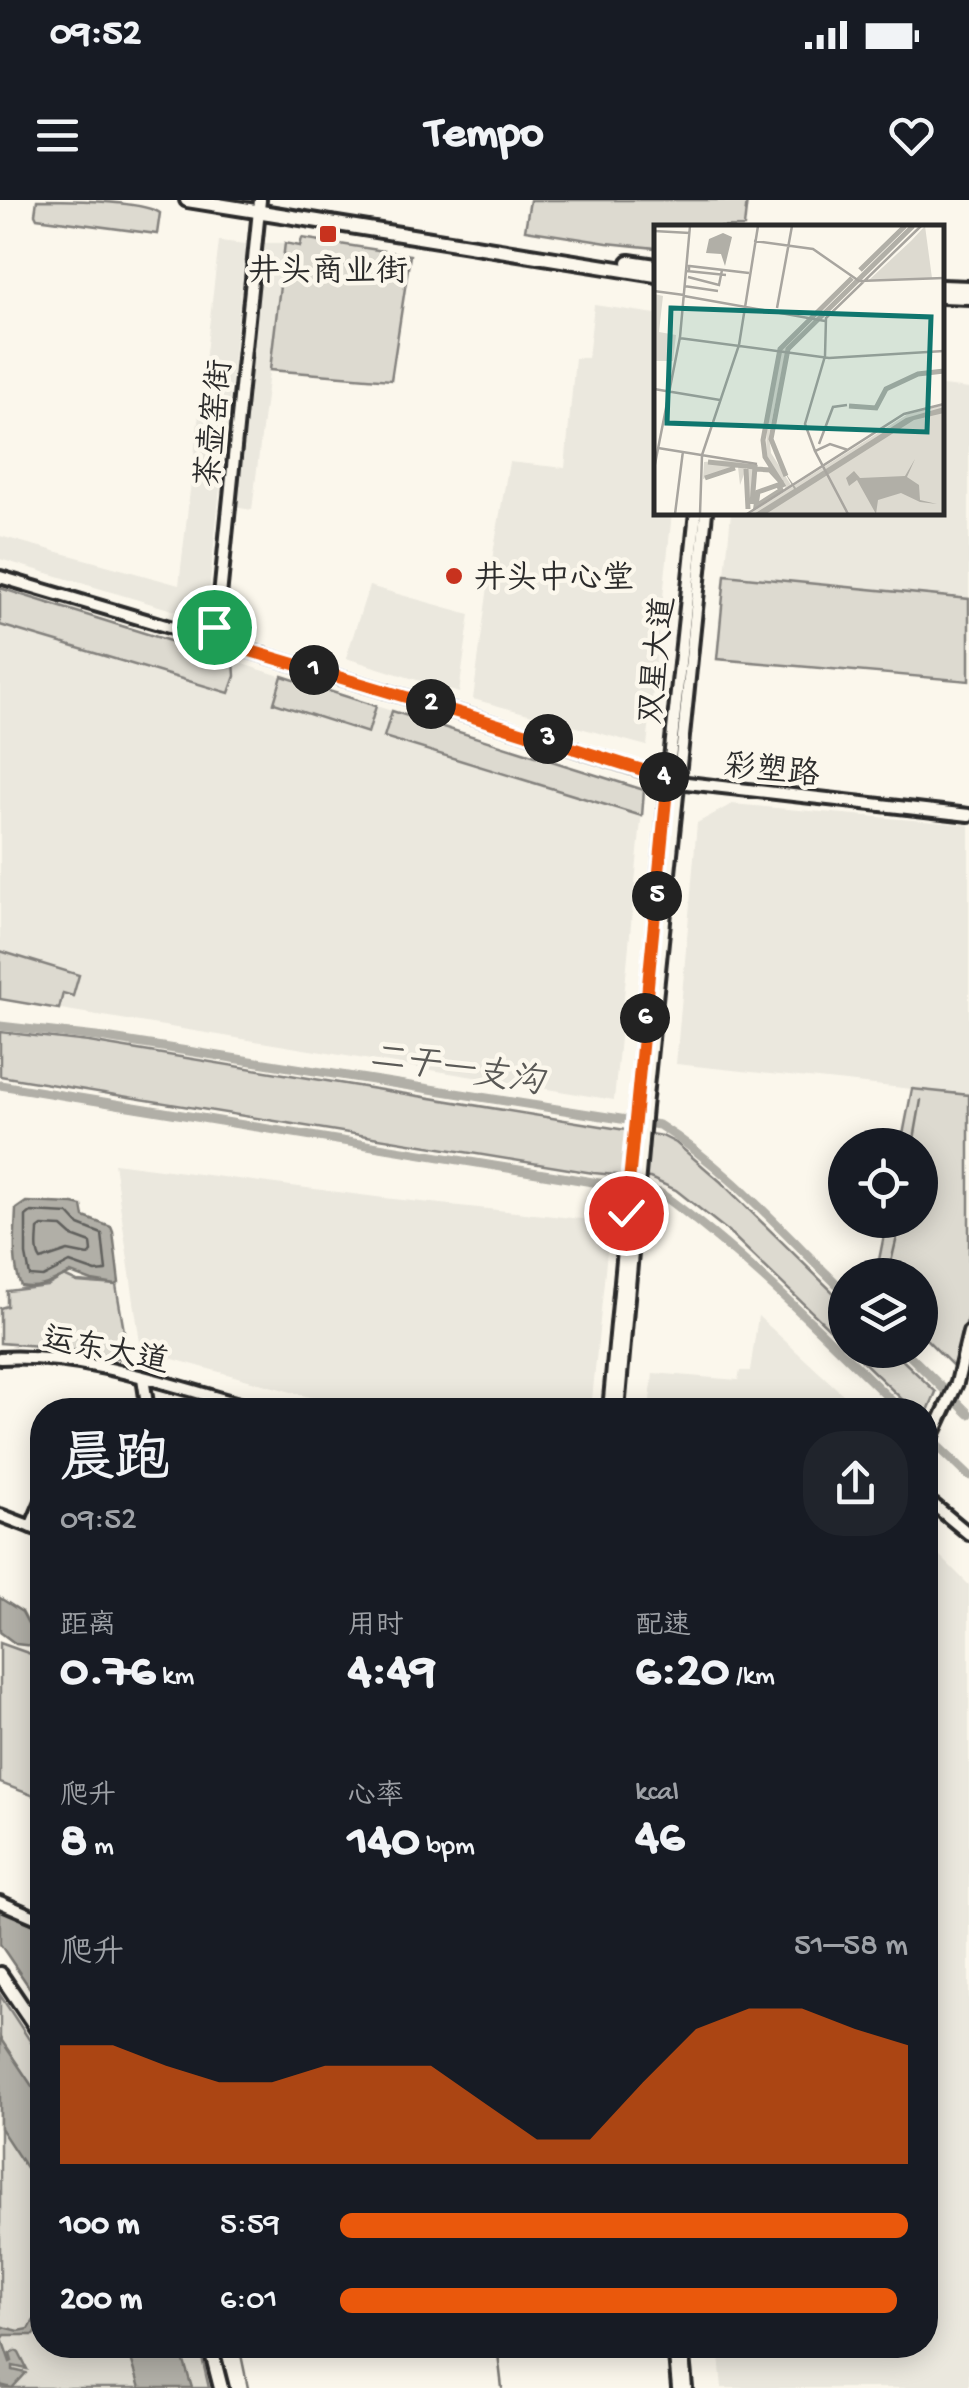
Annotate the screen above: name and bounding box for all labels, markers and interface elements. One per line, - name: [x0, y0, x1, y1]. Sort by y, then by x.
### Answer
- text: 09:52: [50, 13, 141, 57]
- icon: menu: [30, 108, 85, 163]
- icon: heart: [884, 108, 939, 163]
- text: Tempo: [426, 109, 544, 162]
- marker: 井头商业街: [317, 223, 339, 245]
- inset map: [654, 225, 944, 515]
- place label: 井头商业街: [248, 254, 408, 293]
- street label: 茶壶窑街: [189, 358, 243, 489]
- place label: 井头中心堂: [474, 560, 634, 600]
- marker: 井头中心堂: [443, 565, 465, 587]
- pin: [172, 585, 257, 670]
- street label: 双星大道: [633, 595, 686, 726]
- icon: arrive: [187, 600, 242, 655]
- pin: 1: [289, 645, 339, 695]
- text: 1: [308, 653, 320, 686]
- pin: 2: [406, 679, 456, 729]
- text: 2: [424, 687, 438, 720]
- pin: 3: [523, 714, 573, 764]
- text: 3: [541, 722, 555, 755]
- street label: 彩塑路: [722, 747, 821, 797]
- pin: 4: [639, 752, 689, 802]
- text: 4: [657, 760, 671, 793]
- pin: 5: [632, 871, 682, 921]
- text: 5: [650, 879, 664, 912]
- pin: 6: [620, 993, 670, 1043]
- text: 6: [638, 1001, 652, 1034]
- water label: 二干一支沟: [367, 1037, 549, 1107]
- map controls: [828, 1128, 938, 1368]
- button: locate: [828, 1128, 938, 1238]
- pin: [584, 1171, 669, 1256]
- icon: check: [599, 1186, 654, 1241]
- button: layers: [828, 1258, 938, 1368]
- street label: 运东大道: [39, 1321, 172, 1384]
- button: share: [803, 1431, 908, 1536]
- text: 晨跑: [60, 1432, 170, 1496]
- text: 09:52: [60, 1502, 137, 1540]
- text: 距离: [60, 1611, 116, 1644]
- text: 用时: [348, 1611, 404, 1644]
- text: 配速: [635, 1611, 691, 1644]
- text: 0.76: [60, 1644, 155, 1703]
- text: 4:49: [348, 1644, 436, 1703]
- text: 6:20: [635, 1644, 729, 1703]
- text: km: [155, 1661, 194, 1694]
- text: /km: [729, 1661, 775, 1694]
- text: kcal: [635, 1777, 679, 1810]
- text: 爬升: [60, 1781, 116, 1814]
- text: 心率: [348, 1781, 404, 1814]
- text: 46: [635, 1810, 684, 1869]
- text: 8: [60, 1814, 87, 1873]
- text: 140: [348, 1814, 420, 1873]
- text: m: [87, 1831, 114, 1864]
- text: bpm: [420, 1831, 475, 1864]
- text: 51–58 m: [794, 1928, 908, 1966]
- text: 爬升: [60, 1936, 124, 1974]
- text: 100 m: [60, 2207, 140, 2245]
- text: 5:59: [220, 2207, 280, 2245]
- text: 200 m: [60, 2282, 142, 2320]
- text: 6:01: [220, 2282, 277, 2320]

